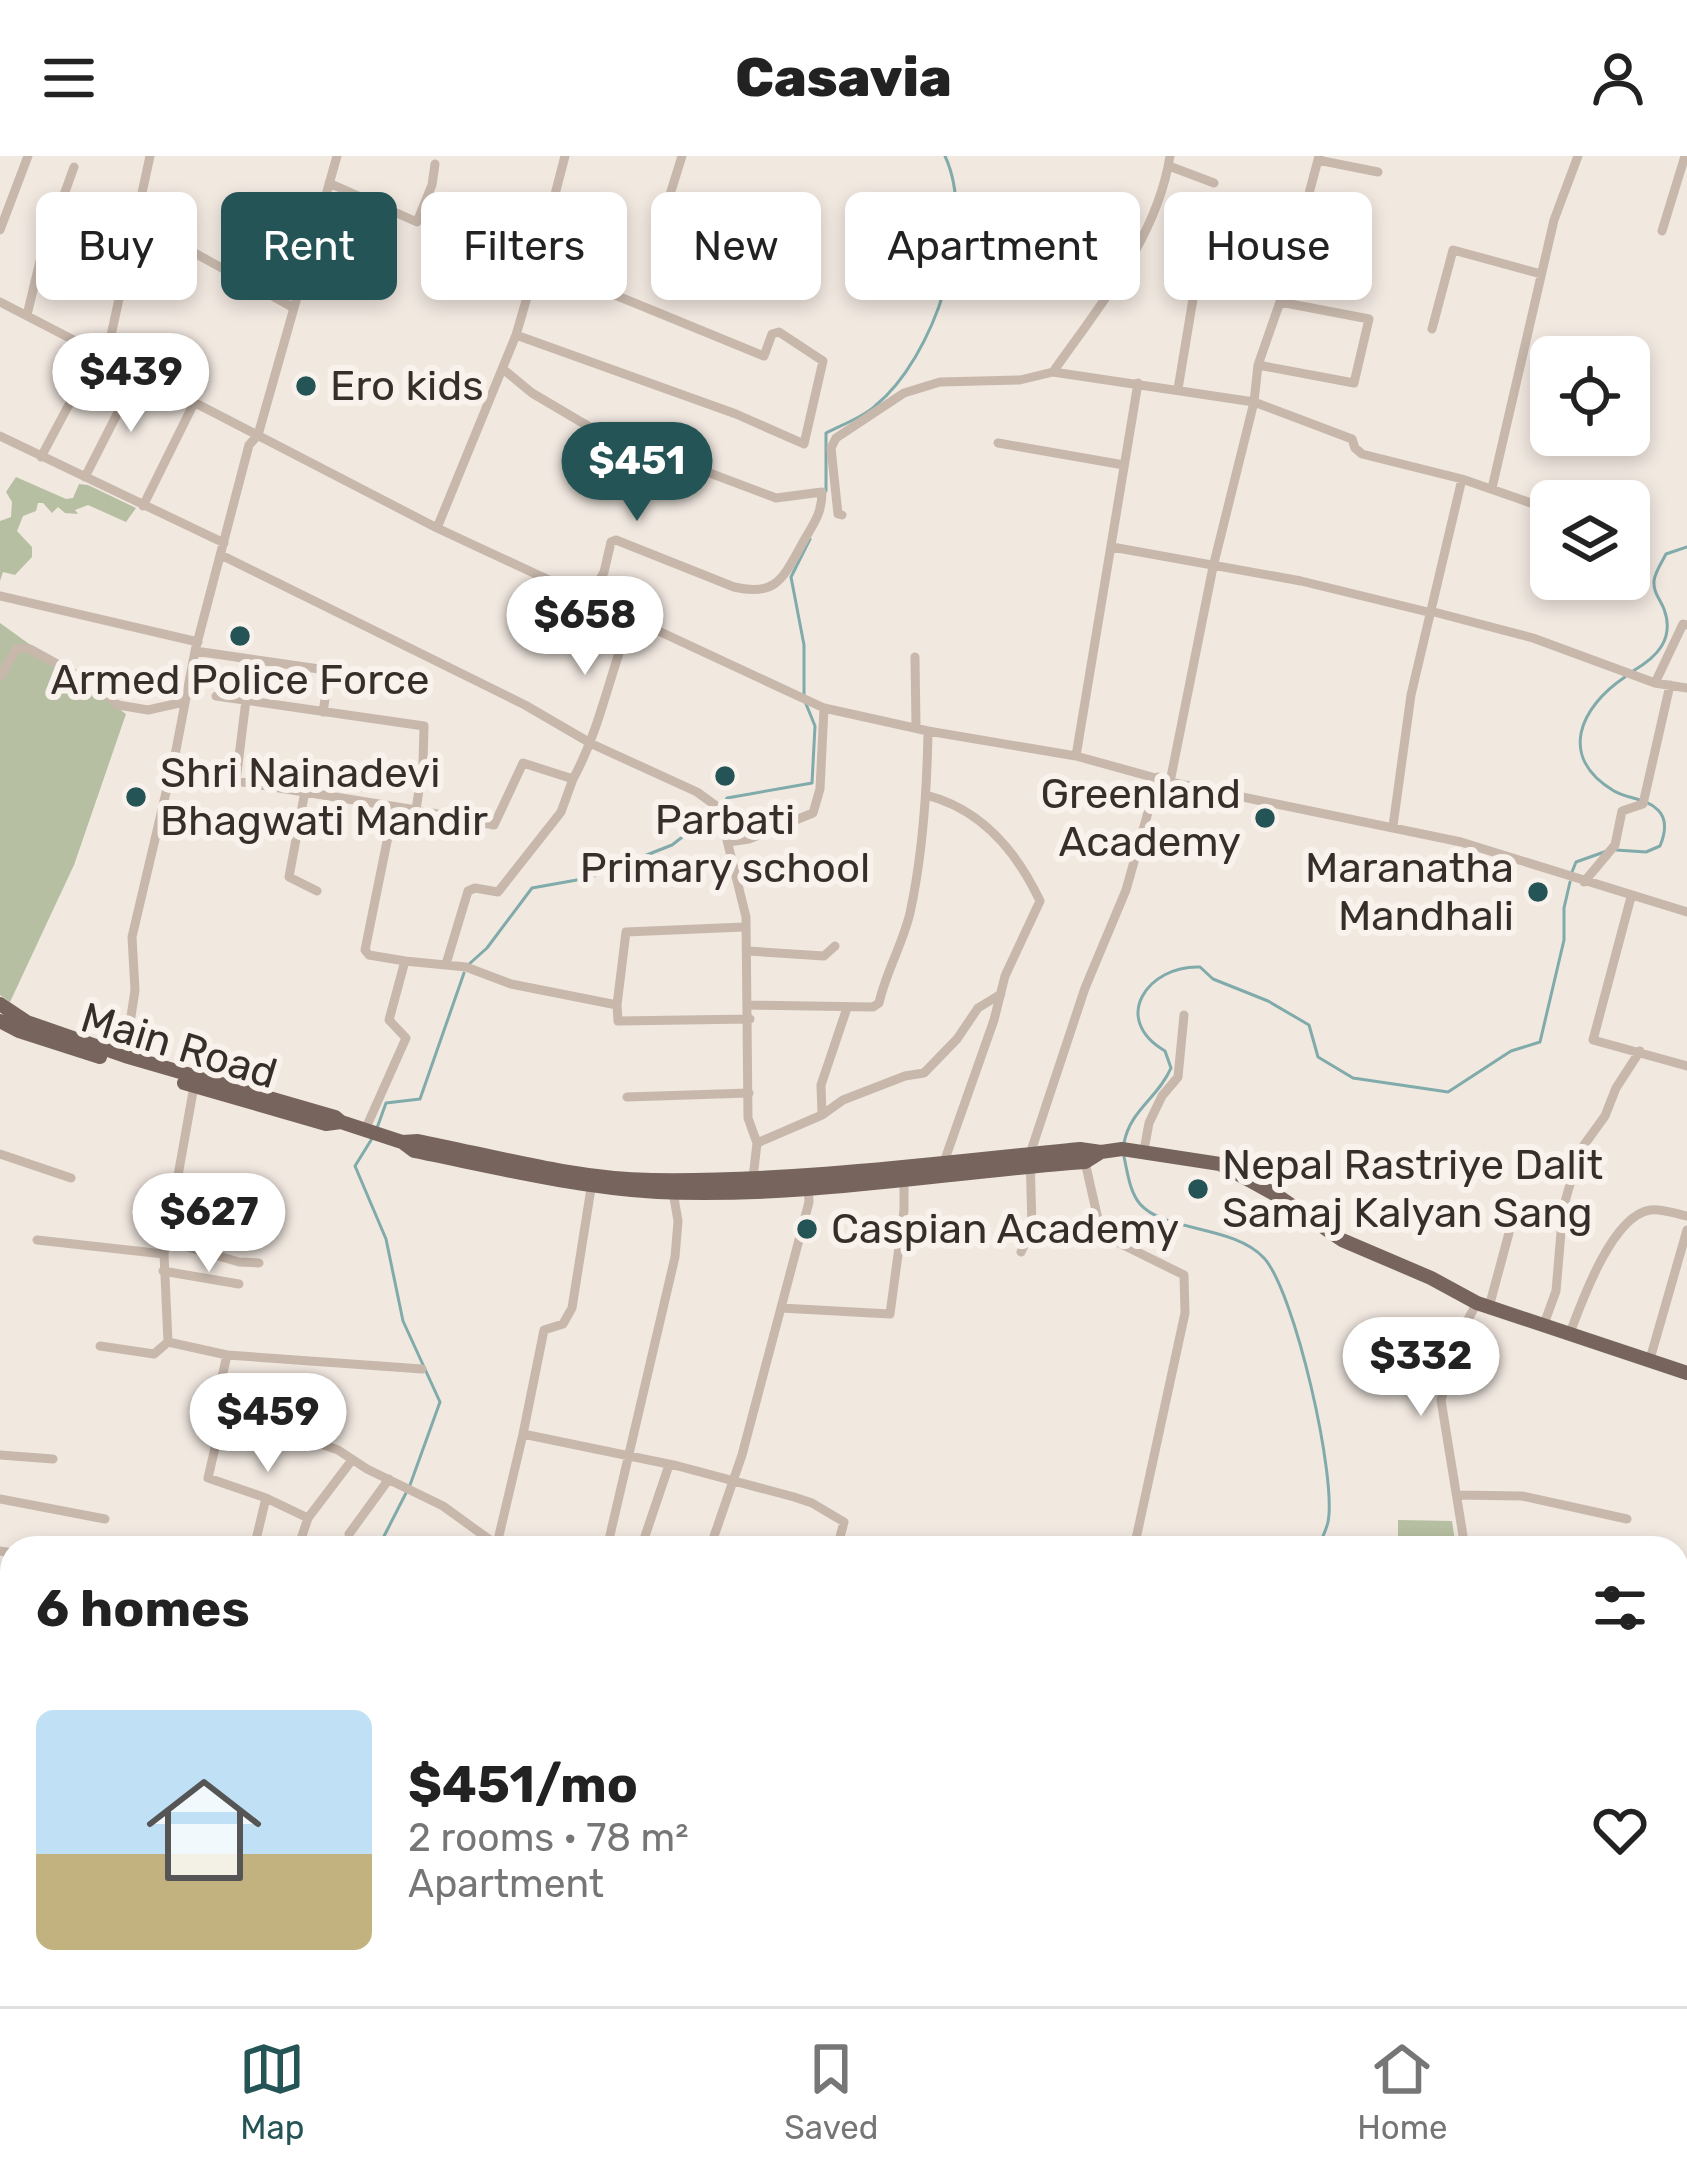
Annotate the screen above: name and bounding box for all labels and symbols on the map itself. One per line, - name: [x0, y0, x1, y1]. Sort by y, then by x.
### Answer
- pin: $439: [60, 333, 202, 435]
- place label: Ero kids: [330, 361, 484, 411]
- marker: Ero kids: [293, 373, 319, 399]
- pin: $451: [566, 422, 708, 524]
- pin: $658: [514, 576, 656, 678]
- marker: Armed Police Force: [227, 623, 253, 649]
- place label: Armed Police Force: [51, 655, 429, 705]
- place label: Shri Nainadevi Bhagwati Mandir: [160, 748, 488, 846]
- marker: Parbati Primary school: [712, 763, 738, 789]
- place label: Greenland Academy: [1041, 769, 1241, 867]
- marker: Shri Nainadevi Bhagwati Mandir: [123, 784, 149, 810]
- place label: Parbati Primary school: [580, 795, 870, 893]
- marker: Greenland Academy: [1252, 805, 1278, 831]
- place label: Maranatha Mandhali: [1305, 843, 1514, 941]
- marker: Maranatha Mandhali: [1525, 879, 1551, 905]
- street label: Main Road: [75, 993, 283, 1099]
- place label: Nepal Rastriye Dalit Samaj Kalyan Sang: [1222, 1140, 1603, 1238]
- pin: $627: [138, 1173, 280, 1275]
- marker: Nepal Rastriye Dalit Samaj Kalyan Sang: [1185, 1176, 1211, 1202]
- place label: Caspian Academy: [831, 1204, 1179, 1254]
- marker: Caspian Academy: [794, 1216, 820, 1242]
- pin: $332: [1350, 1317, 1492, 1419]
- pin: $459: [197, 1373, 339, 1475]

